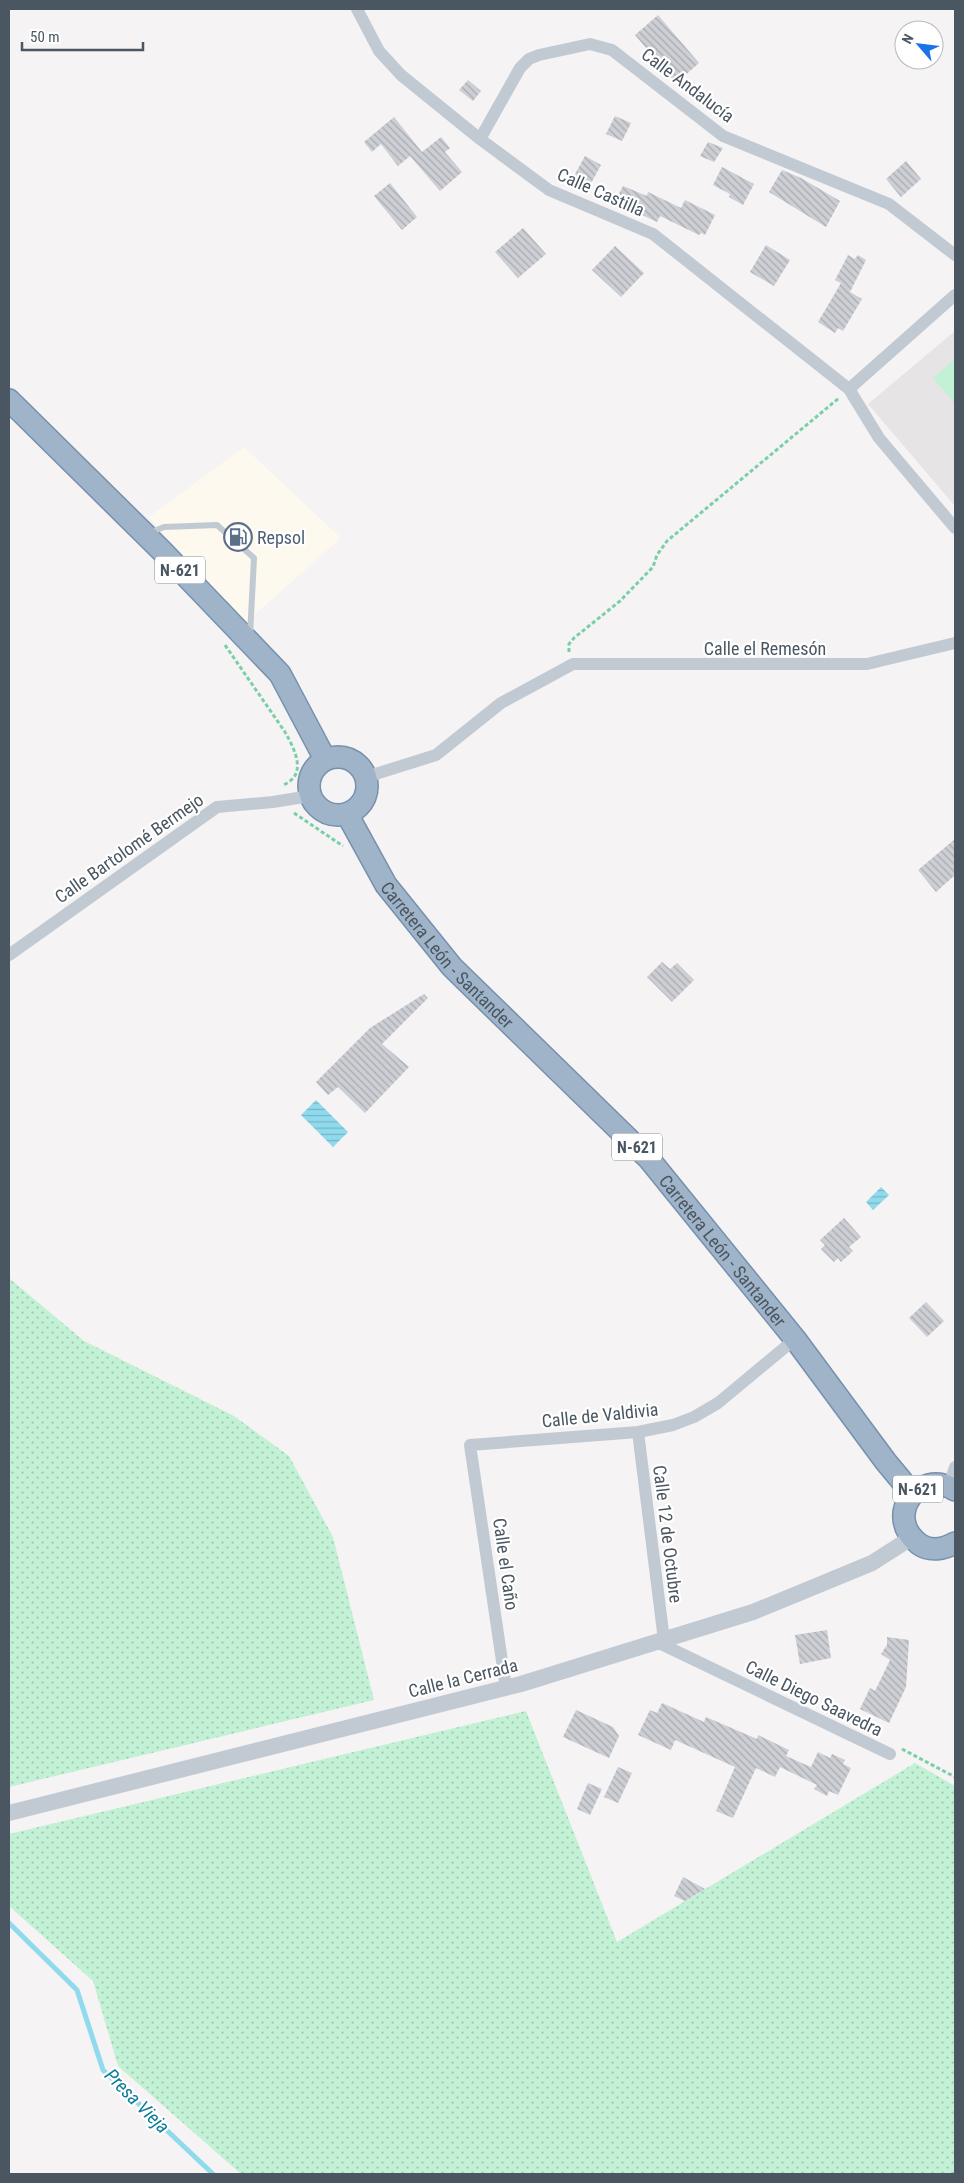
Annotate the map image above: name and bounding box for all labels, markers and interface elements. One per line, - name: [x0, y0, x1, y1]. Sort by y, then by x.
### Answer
- scale bar: [22, 20, 144, 52]
- north arrow: [894, 20, 944, 70]
- text: 50 m: [30, 28, 60, 46]
- text: N: [898, 31, 917, 46]
- street label: Calle Andalucía: [638, 43, 738, 127]
- street label: Calle Castilla: [554, 163, 648, 221]
- fuel station icon: Repsol: [223, 522, 253, 552]
- place label: Repsol: [257, 527, 305, 548]
- road number: N-621: [155, 556, 205, 584]
- street label: Calle el Remesón: [704, 638, 826, 659]
- street label: Calle Bartolomé Bermejo: [51, 789, 207, 907]
- street label: Carretera León - Santander: [377, 877, 519, 1032]
- road number: N-621: [612, 1134, 662, 1160]
- street label: Carretera León - Santander: [655, 1170, 791, 1331]
- street label: Calle de Valdivia: [541, 1398, 659, 1432]
- street label: Calle 12 de Octubre: [649, 1464, 687, 1604]
- road number: N-621: [893, 1476, 943, 1502]
- street label: Calle el Caño: [489, 1517, 523, 1611]
- street label: Calle la Cerrada: [406, 1654, 520, 1702]
- street label: Calle Diego Saavedra: [742, 1656, 886, 1740]
- water label: Presa Vieja: [100, 2064, 174, 2138]

